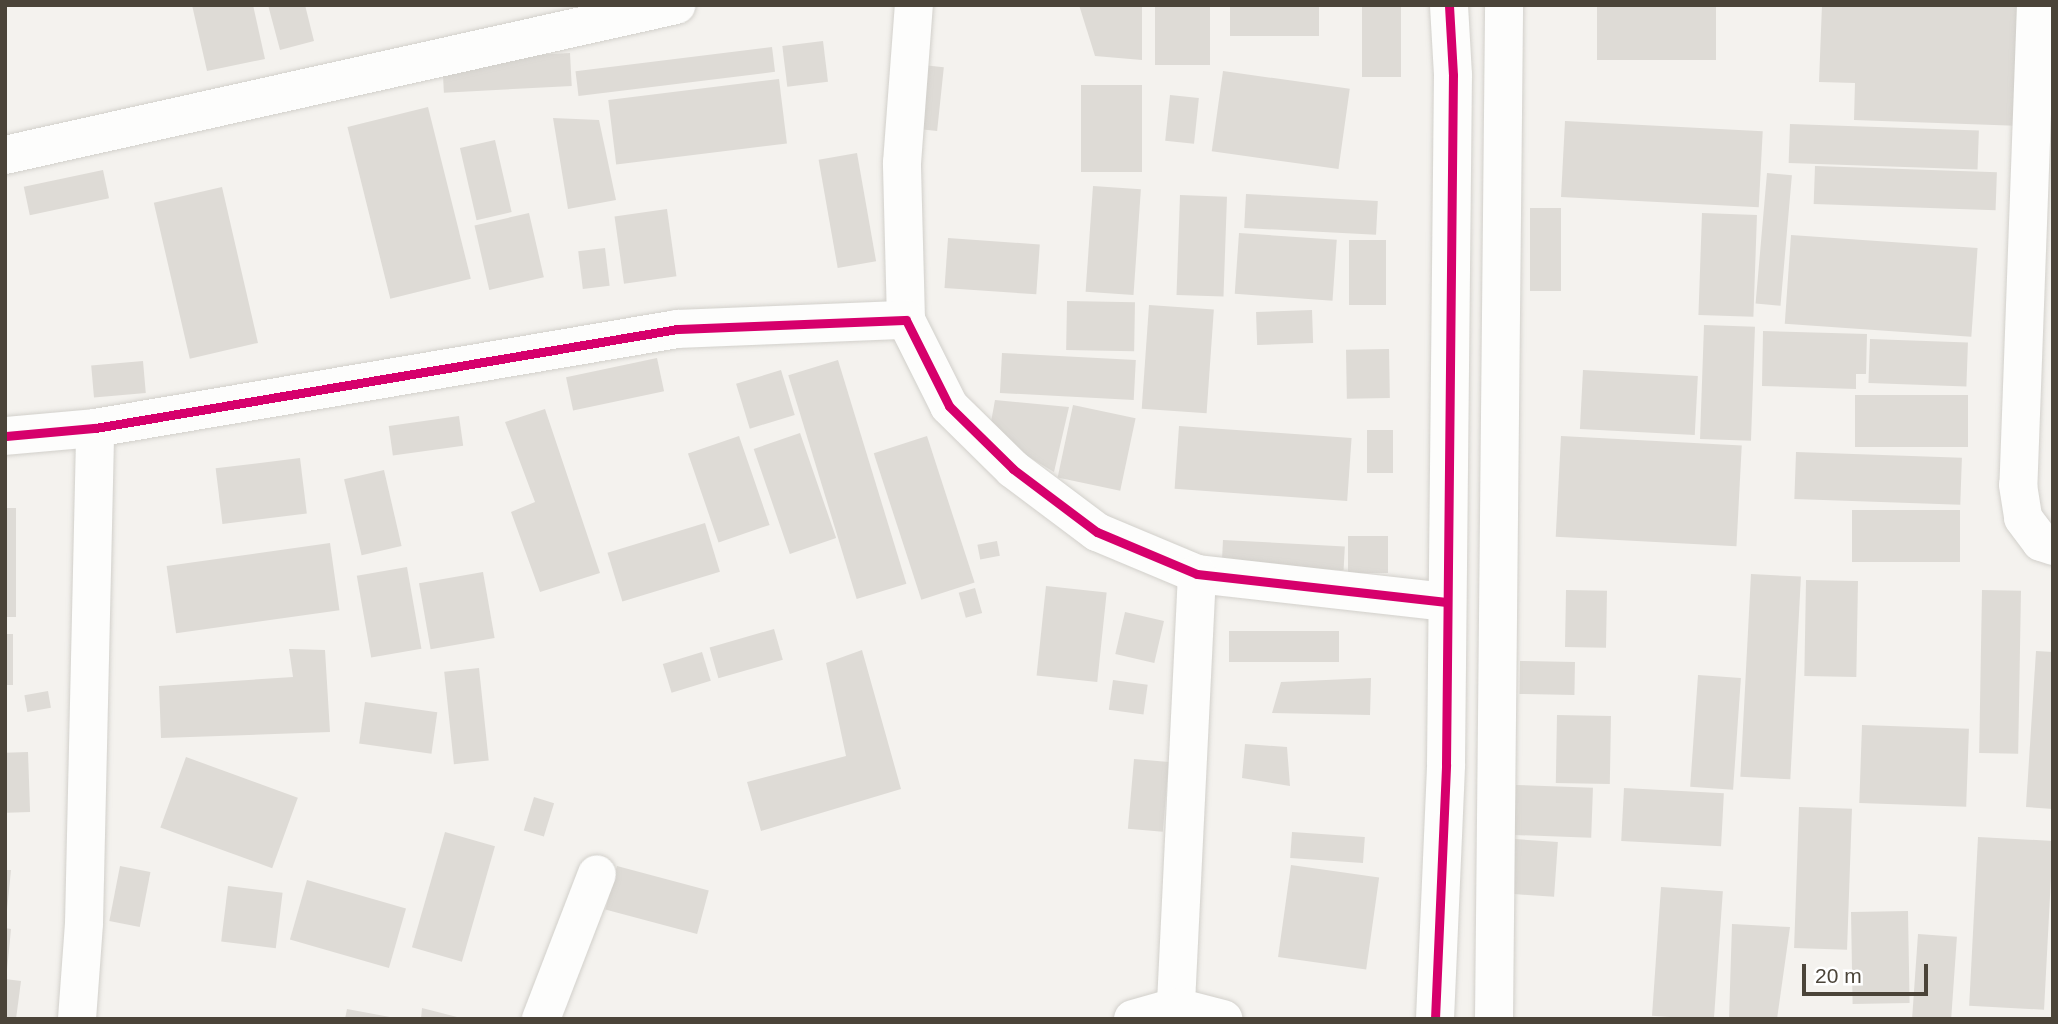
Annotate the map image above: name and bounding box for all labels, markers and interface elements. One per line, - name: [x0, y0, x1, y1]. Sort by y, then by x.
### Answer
- scale bar: [1806, 950, 1932, 994]
- text: 20 m: [1815, 964, 1862, 987]

